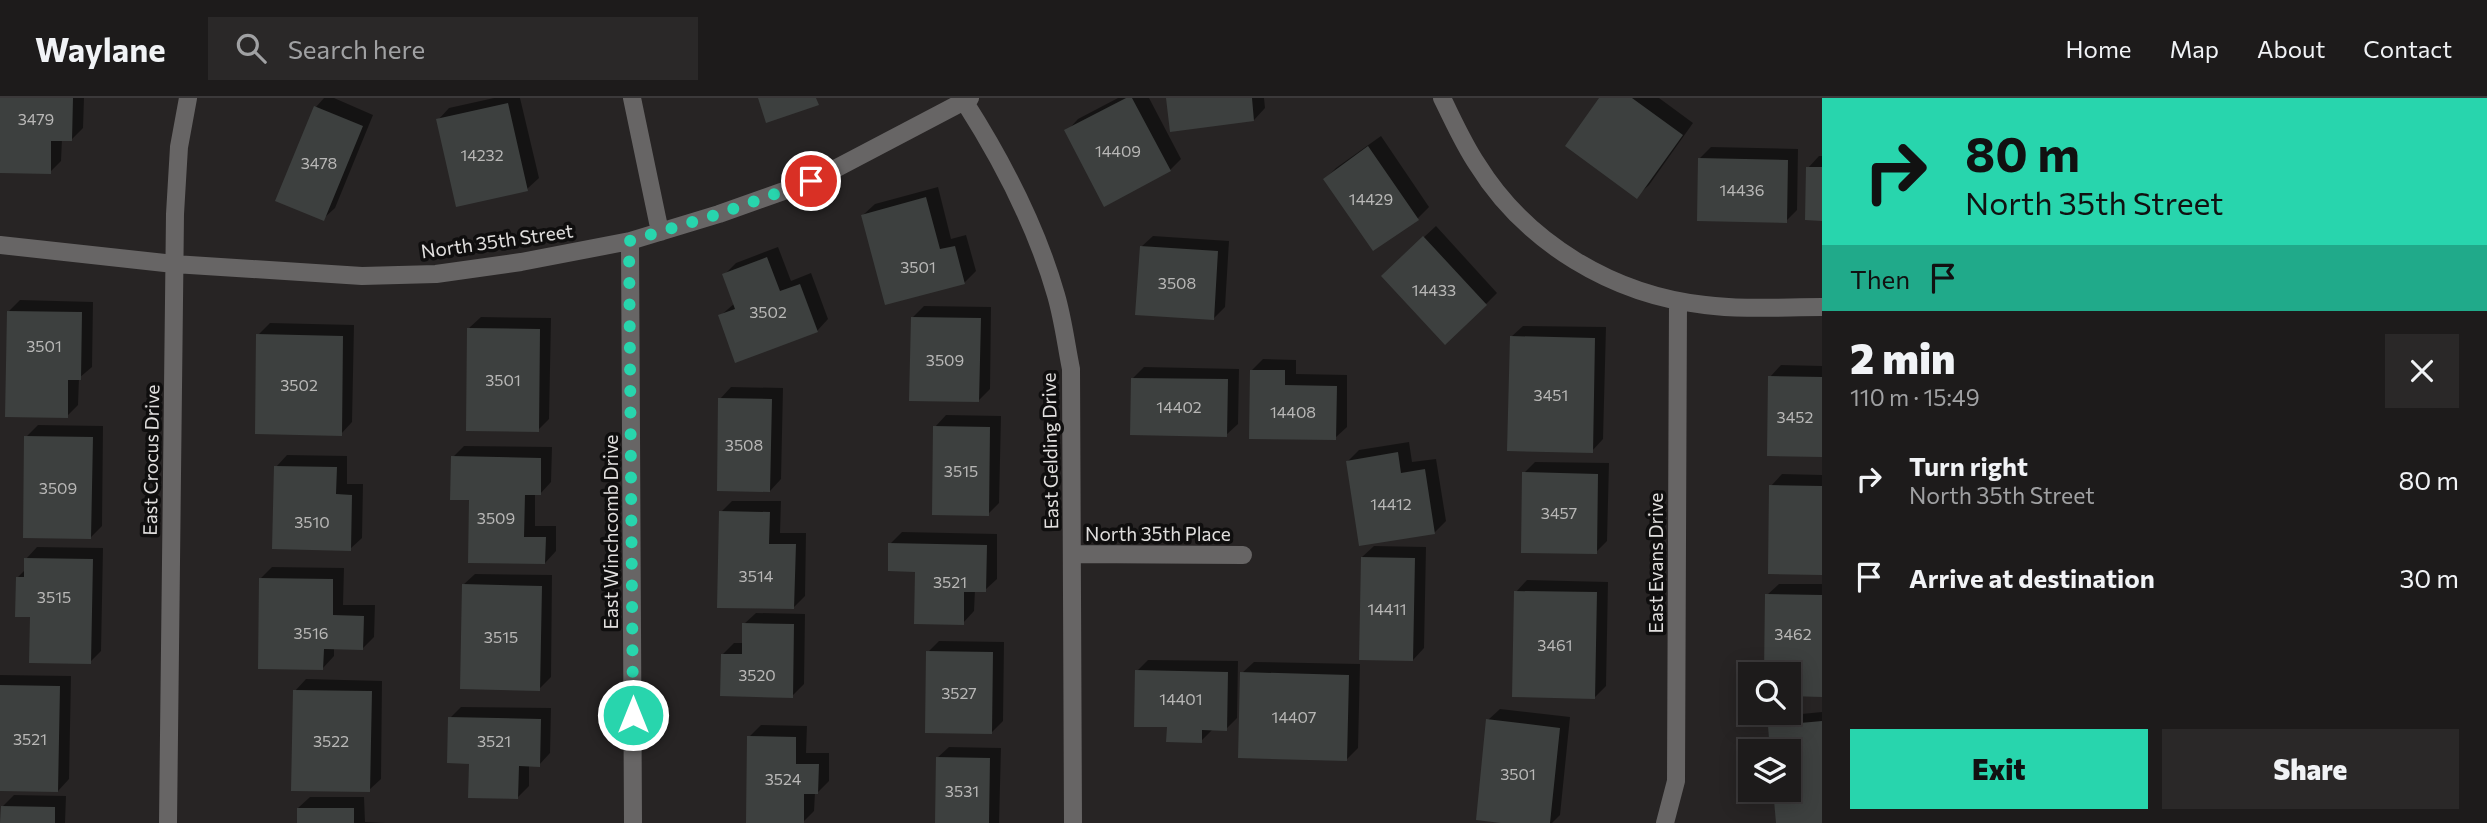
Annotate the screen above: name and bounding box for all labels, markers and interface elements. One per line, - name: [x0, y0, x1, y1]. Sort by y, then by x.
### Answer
- search box: [208, 17, 698, 80]
- text: Waylane: [35, 28, 166, 69]
- icon: search: [232, 29, 270, 67]
- text: Search here: [288, 33, 425, 64]
- text: Home: [2066, 34, 2132, 63]
- text: Map: [2170, 34, 2219, 63]
- text: About: [2257, 34, 2325, 63]
- text: Contact: [2363, 34, 2452, 63]
- house number: 3479: [18, 109, 54, 128]
- text: 80 m: [1965, 122, 2080, 182]
- icon: right: [1850, 126, 1941, 217]
- house number: 14409: [1095, 141, 1141, 160]
- house number: 14232: [460, 145, 504, 164]
- pin: [781, 151, 841, 211]
- house number: 3478: [301, 153, 337, 172]
- icon: arrive: [792, 162, 830, 200]
- house number: 14436: [1720, 180, 1764, 199]
- text: North 35th Street: [1965, 182, 2223, 222]
- house number: 14429: [1349, 189, 1393, 208]
- street label: North 35th Street: [419, 218, 575, 263]
- house number: 3501: [900, 257, 936, 276]
- icon: arrive: [1924, 259, 1962, 297]
- text: Then: [1850, 263, 1910, 294]
- house number: 3508: [1158, 273, 1196, 292]
- house number: 14433: [1412, 280, 1456, 299]
- house number: 3502: [749, 302, 787, 321]
- text: 2 min: [1850, 331, 1956, 383]
- button: close: [2385, 334, 2459, 408]
- house number: 3501: [26, 336, 62, 355]
- house number: 3509: [926, 350, 964, 369]
- house number: 3501: [485, 370, 521, 389]
- street label: East Gelding Drive: [1037, 373, 1062, 529]
- house number: 3502: [280, 375, 318, 394]
- text: 110 m · 15:49: [1850, 383, 1980, 411]
- street label: East Crocus Drive: [138, 384, 163, 536]
- house number: 3451: [1534, 385, 1568, 404]
- house number: 14402: [1156, 397, 1202, 416]
- house number: 14408: [1270, 402, 1316, 421]
- house number: 3452: [1777, 407, 1814, 426]
- street label: East Winchcomb Drive: [599, 435, 622, 629]
- house number: 3508: [725, 435, 763, 454]
- text: Turn right: [1909, 450, 2028, 481]
- icon: right: [1850, 460, 1888, 498]
- house number: 3515: [944, 461, 978, 480]
- text: 80 m: [2399, 464, 2459, 495]
- house number: 3509: [39, 478, 77, 497]
- text: North 35th Street: [1909, 481, 2095, 509]
- street label: East Evans Drive: [1644, 493, 1667, 633]
- house number: 14412: [1370, 494, 1412, 513]
- house number: 3457: [1541, 503, 1577, 522]
- house number: 3509: [477, 508, 515, 527]
- house number: 3510: [294, 512, 330, 531]
- street label: North 35th Place: [1085, 522, 1231, 545]
- icon: arrive: [1850, 558, 1888, 596]
- text: Arrive at destination: [1909, 562, 2155, 593]
- text: 30 m: [2400, 562, 2459, 593]
- house number: 3514: [739, 566, 774, 585]
- house number: 3521: [933, 572, 967, 591]
- house number: 3515: [37, 587, 71, 606]
- house number: 14411: [1367, 599, 1407, 618]
- house number: 3516: [294, 623, 328, 642]
- house number: 3462: [1774, 624, 1812, 643]
- house number: 3515: [484, 627, 518, 646]
- house number: 3461: [1537, 635, 1573, 654]
- map controls: [1738, 662, 1801, 802]
- button: search: [1738, 662, 1801, 725]
- house number: 3520: [738, 665, 776, 684]
- position arrow: [596, 678, 670, 752]
- house number: 3527: [941, 683, 977, 702]
- house number: 14401: [1159, 689, 1203, 708]
- house number: 14407: [1272, 707, 1316, 726]
- house number: 3521: [13, 729, 47, 748]
- button: Exit: [1850, 729, 2148, 809]
- button: Share: [2162, 729, 2459, 809]
- house number: 3522: [313, 731, 349, 750]
- house number: 3521: [477, 731, 511, 750]
- button: layers: [1738, 739, 1801, 802]
- house number: 3501: [1500, 764, 1536, 783]
- house number: 3524: [765, 769, 802, 788]
- house number: 3531: [945, 781, 979, 800]

